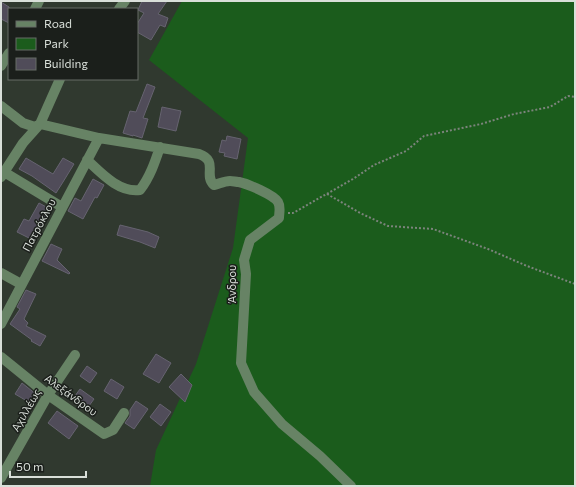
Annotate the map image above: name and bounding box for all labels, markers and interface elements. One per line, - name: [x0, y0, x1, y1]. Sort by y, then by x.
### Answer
- legend: [8, 8, 138, 80]
- text: Road: [44, 16, 72, 30]
- text: Park: [44, 36, 70, 50]
- text: Building: [44, 56, 88, 70]
- street label: Πατρόκλου: [19, 196, 58, 253]
- street label: Άνδρου: [225, 265, 238, 304]
- street label: Αλεξάνδρου: [42, 371, 100, 418]
- street label: Αχιλλέως: [8, 386, 43, 433]
- scale bar: [10, 453, 86, 479]
- text: 50 m: [16, 459, 44, 473]

